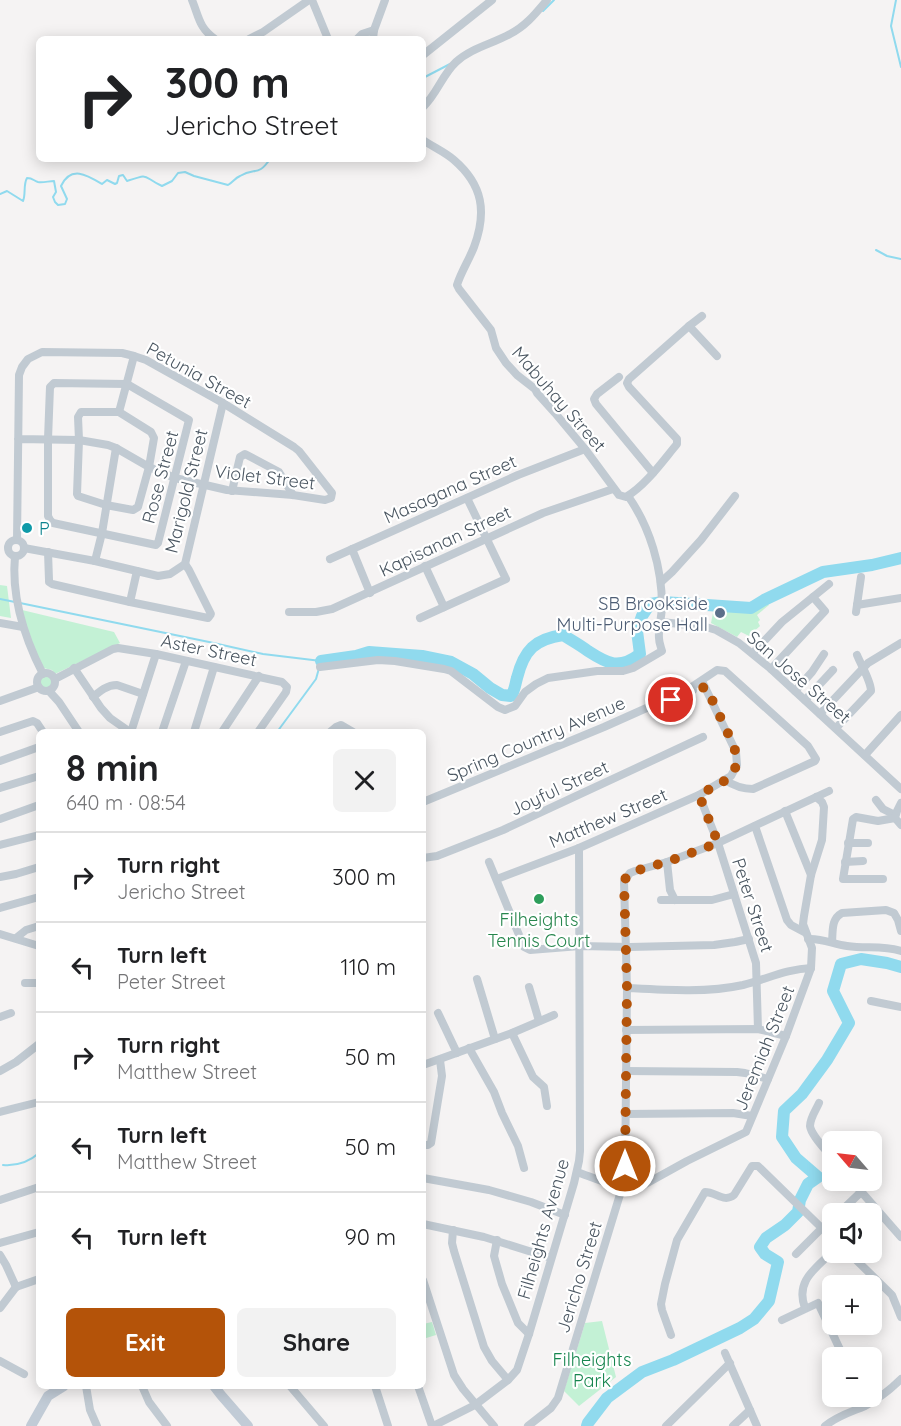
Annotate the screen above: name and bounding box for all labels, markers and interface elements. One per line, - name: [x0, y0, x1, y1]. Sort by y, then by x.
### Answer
- text: 300 m: [165, 56, 290, 109]
- icon: right: [66, 60, 144, 138]
- text: Jericho Street: [165, 108, 339, 142]
- street label: Petunia Street: [143, 337, 255, 413]
- street label: Mabuhay Street: [507, 341, 611, 457]
- street label: Marigold Street: [159, 426, 213, 556]
- street label: Rose Street: [137, 428, 183, 526]
- street label: Masagana Street: [380, 449, 520, 529]
- street label: Violet Street: [213, 459, 317, 495]
- street label: Kapisanan Street: [375, 500, 515, 582]
- place label: P: [39, 517, 50, 540]
- marker: P: [20, 521, 34, 535]
- place label: SB Brookside Multi-Purpose Hall: [557, 592, 708, 636]
- marker: SB Brookside Multi-Purpose Hall: [713, 606, 727, 620]
- street label: San Jose Street: [742, 626, 856, 728]
- street label: Aster Street: [159, 629, 259, 671]
- pin: [645, 674, 696, 725]
- icon: arrive: [654, 683, 687, 716]
- street label: Spring Country Avenue: [443, 691, 629, 787]
- text: 8 min: [66, 745, 159, 790]
- button: close: [333, 749, 396, 812]
- street label: Joyful Street: [506, 755, 612, 821]
- street label: Matthew Street: [545, 783, 671, 853]
- text: 640 m · 08:54: [66, 790, 186, 815]
- text: Turn right: [117, 851, 221, 879]
- street label: Peter Street: [727, 855, 779, 955]
- icon: right: [66, 861, 99, 894]
- text: 300 m: [332, 863, 396, 891]
- text: Jericho Street: [117, 879, 246, 904]
- marker: Filheights Tennis Court: [532, 892, 546, 906]
- place label: Filheights Tennis Court: [488, 908, 590, 952]
- text: Turn left: [117, 941, 207, 969]
- icon: left: [66, 951, 99, 984]
- text: 110 m: [341, 953, 396, 981]
- text: Peter Street: [117, 969, 226, 994]
- street label: Jeremiah Street: [728, 982, 800, 1114]
- text: Turn right: [117, 1031, 221, 1059]
- icon: right: [66, 1041, 99, 1074]
- text: 50 m: [345, 1043, 396, 1071]
- text: Matthew Street: [117, 1059, 257, 1084]
- text: Turn left: [117, 1121, 207, 1149]
- icon: left: [66, 1131, 99, 1164]
- north arrow: [822, 1131, 882, 1191]
- map controls: [822, 1131, 882, 1407]
- text: 50 m: [345, 1133, 396, 1161]
- position arrow: [593, 1134, 657, 1198]
- text: Matthew Street: [117, 1149, 257, 1174]
- street label: Filheights Avenue: [512, 1156, 574, 1302]
- button: sound: [822, 1203, 882, 1263]
- street label: Jericho Street: [551, 1218, 607, 1336]
- icon: left: [66, 1221, 99, 1254]
- text: Turn left: [117, 1223, 207, 1251]
- text: 90 m: [345, 1223, 396, 1251]
- button: +: [822, 1275, 882, 1335]
- button: Exit: [66, 1308, 225, 1377]
- button: Share: [237, 1308, 396, 1377]
- button: −: [822, 1347, 882, 1407]
- park label: Filheights Park: [553, 1348, 631, 1392]

